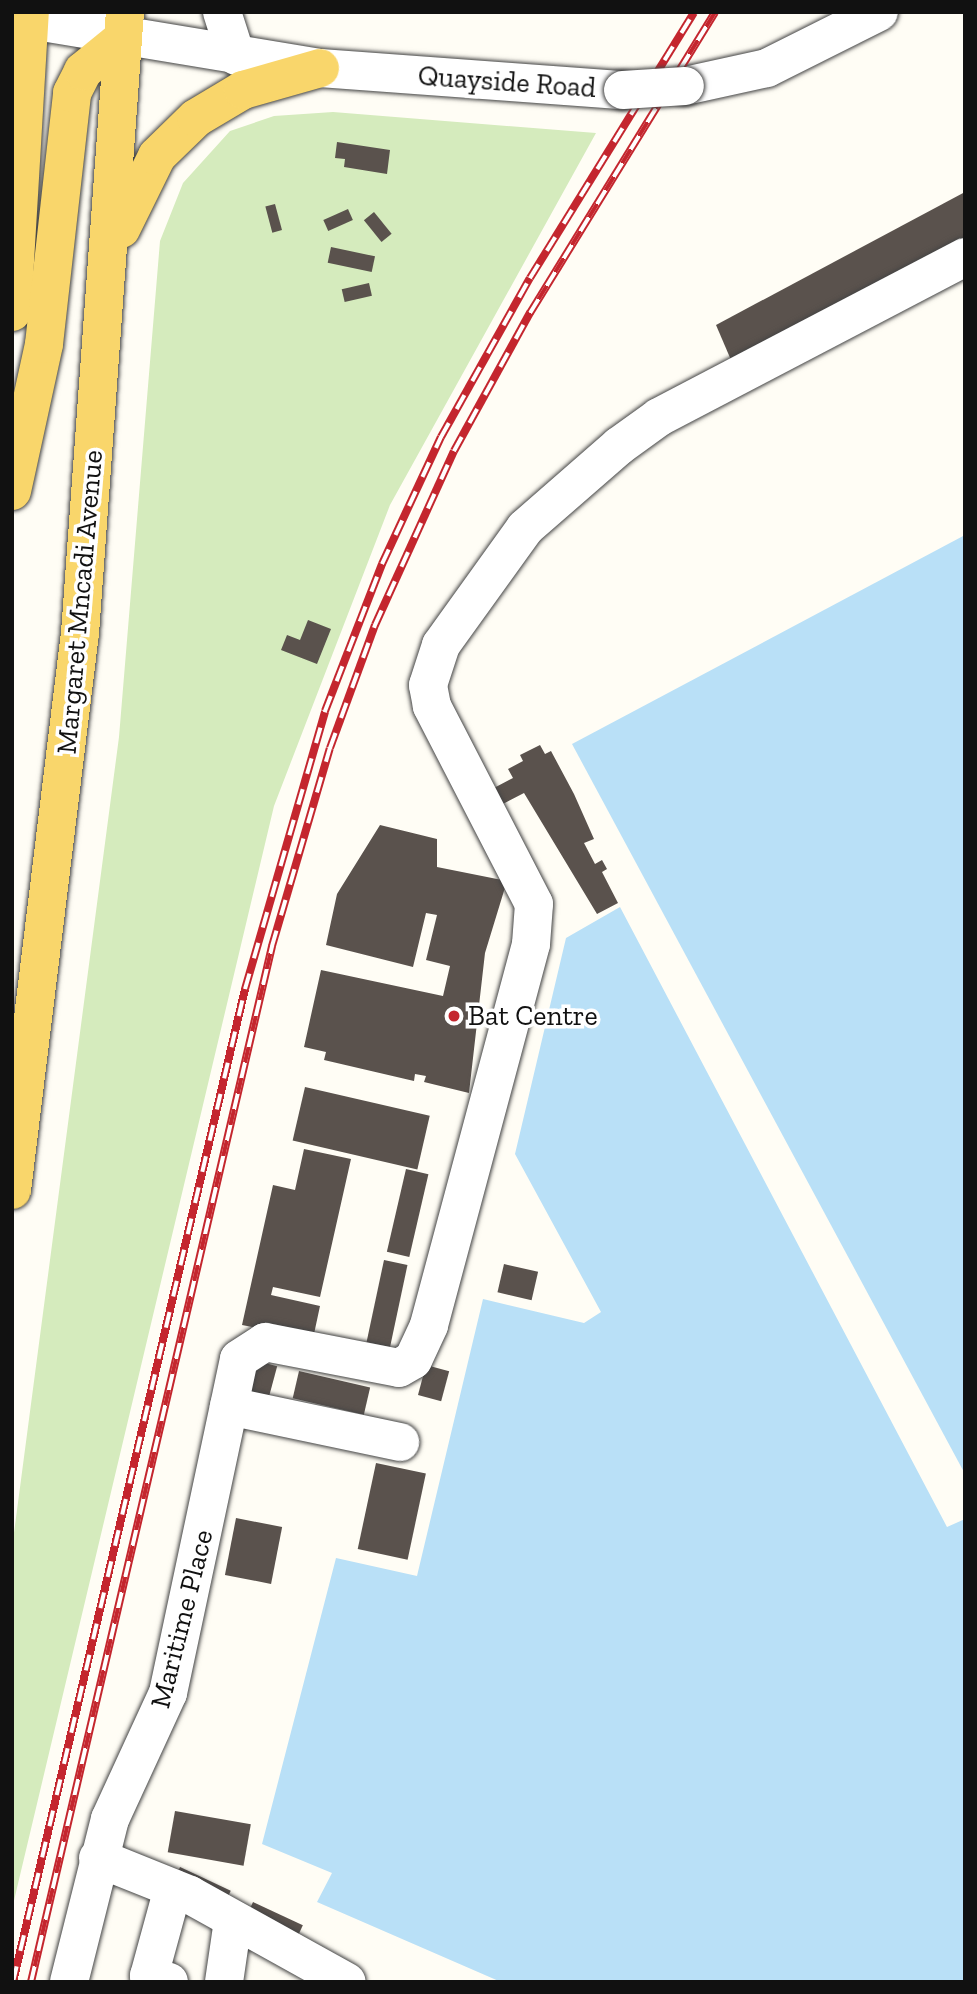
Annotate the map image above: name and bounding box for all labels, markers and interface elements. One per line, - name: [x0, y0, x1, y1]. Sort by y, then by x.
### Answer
- street label: Quayside Road: [417, 59, 597, 105]
- street label: Margaret Mncadi Avenue: [50, 448, 110, 756]
- place label: Bat Centre: [468, 999, 598, 1033]
- marker: Bat Centre: [446, 1008, 462, 1024]
- street label: Maritime Place: [144, 1526, 220, 1712]

